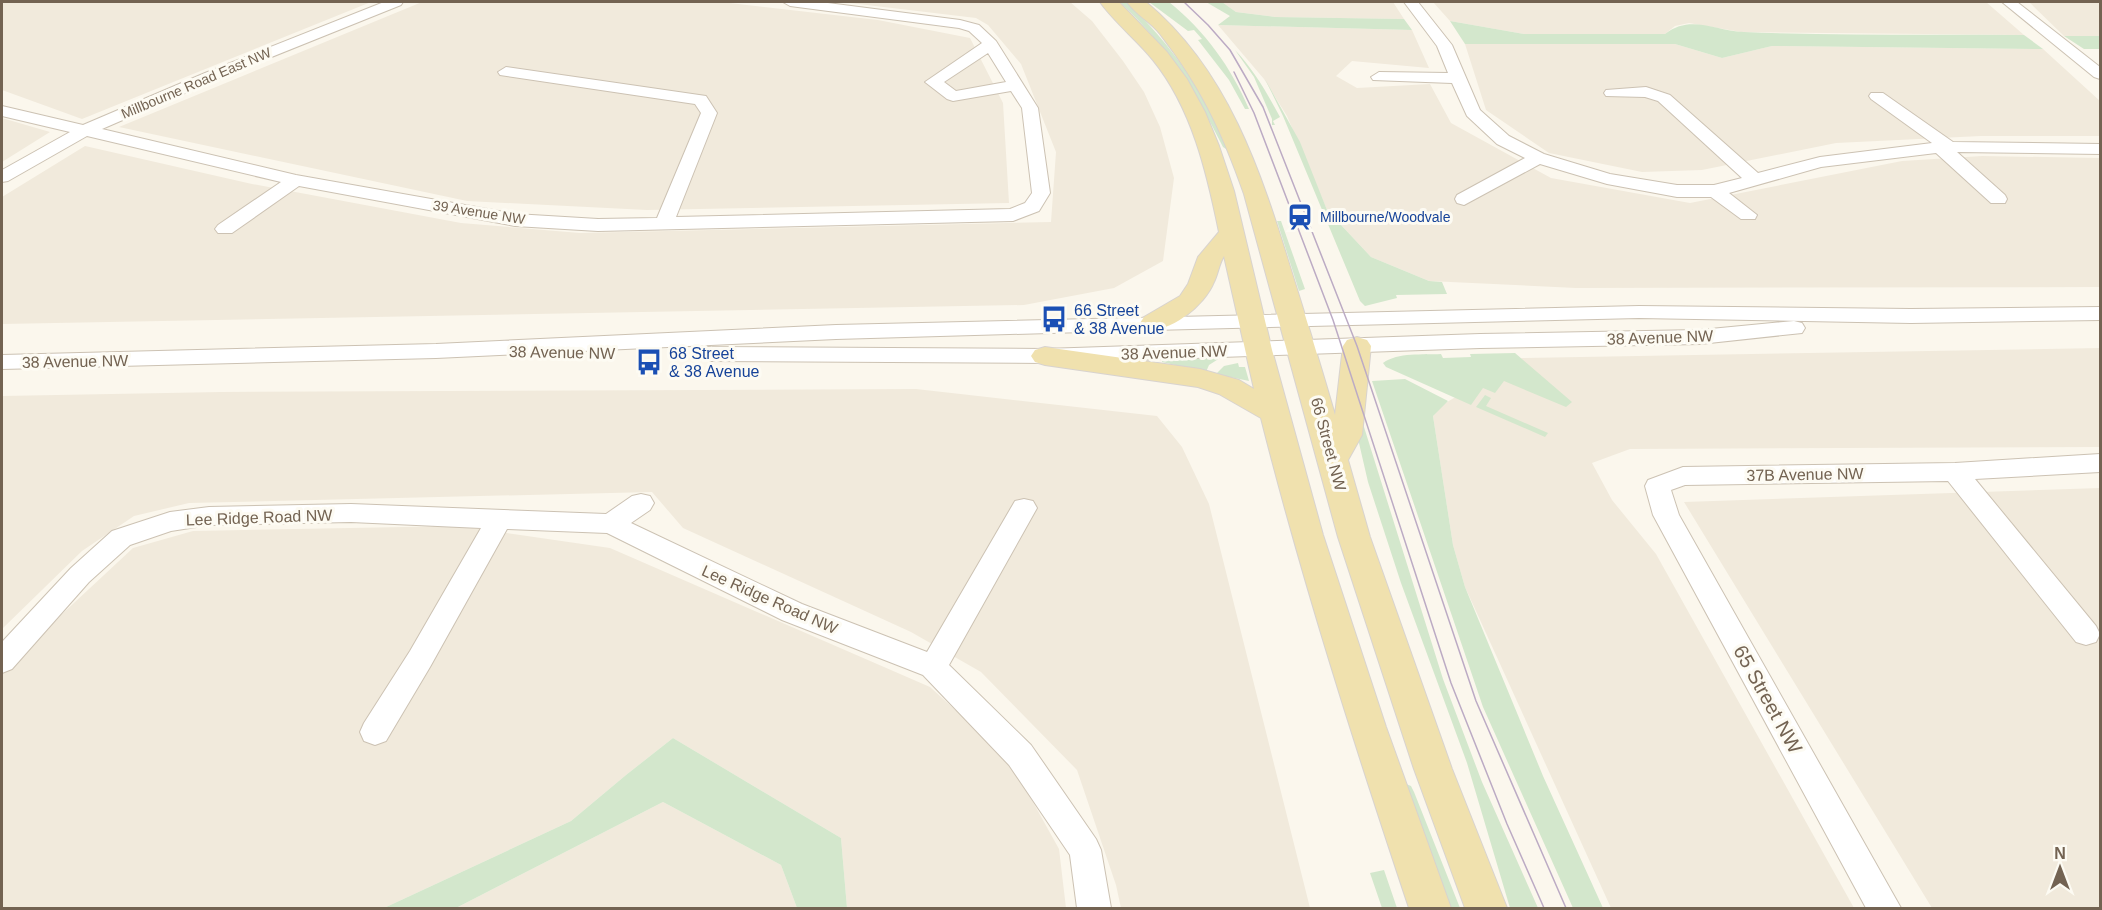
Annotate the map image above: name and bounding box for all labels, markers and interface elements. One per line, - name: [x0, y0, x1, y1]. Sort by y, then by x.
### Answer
- street label: Millbourne Road East NW: [119, 44, 274, 122]
- street label: 39 Avenue NW: [432, 197, 527, 227]
- station icon: Millbourne/Woodvale: [1285, 202, 1315, 232]
- place label: Millbourne/Woodvale: [1320, 209, 1451, 225]
- place label: 66 Street & 38 Avenue: [1074, 302, 1165, 337]
- bus stop icon: 66 Street & 38 Avenue: [1039, 304, 1069, 334]
- street label: 38 Avenue NW: [1607, 327, 1714, 348]
- street label: 38 Avenue NW: [1121, 342, 1228, 363]
- street label: 38 Avenue NW: [509, 343, 616, 362]
- place label: 68 Street & 38 Avenue: [669, 345, 760, 380]
- bus stop icon: 68 Street & 38 Avenue: [634, 347, 664, 377]
- street label: 38 Avenue NW: [22, 352, 129, 371]
- street label: 66 Street NW: [1308, 396, 1349, 494]
- street label: 37B Avenue NW: [1746, 465, 1865, 484]
- street label: Lee Ridge Road NW: [185, 506, 334, 529]
- street label: Lee Ridge Road NW: [699, 562, 841, 637]
- street label: 65 Street NW: [1729, 641, 1807, 757]
- north arrow: [2030, 838, 2090, 898]
- text: N: [2054, 845, 2066, 862]

